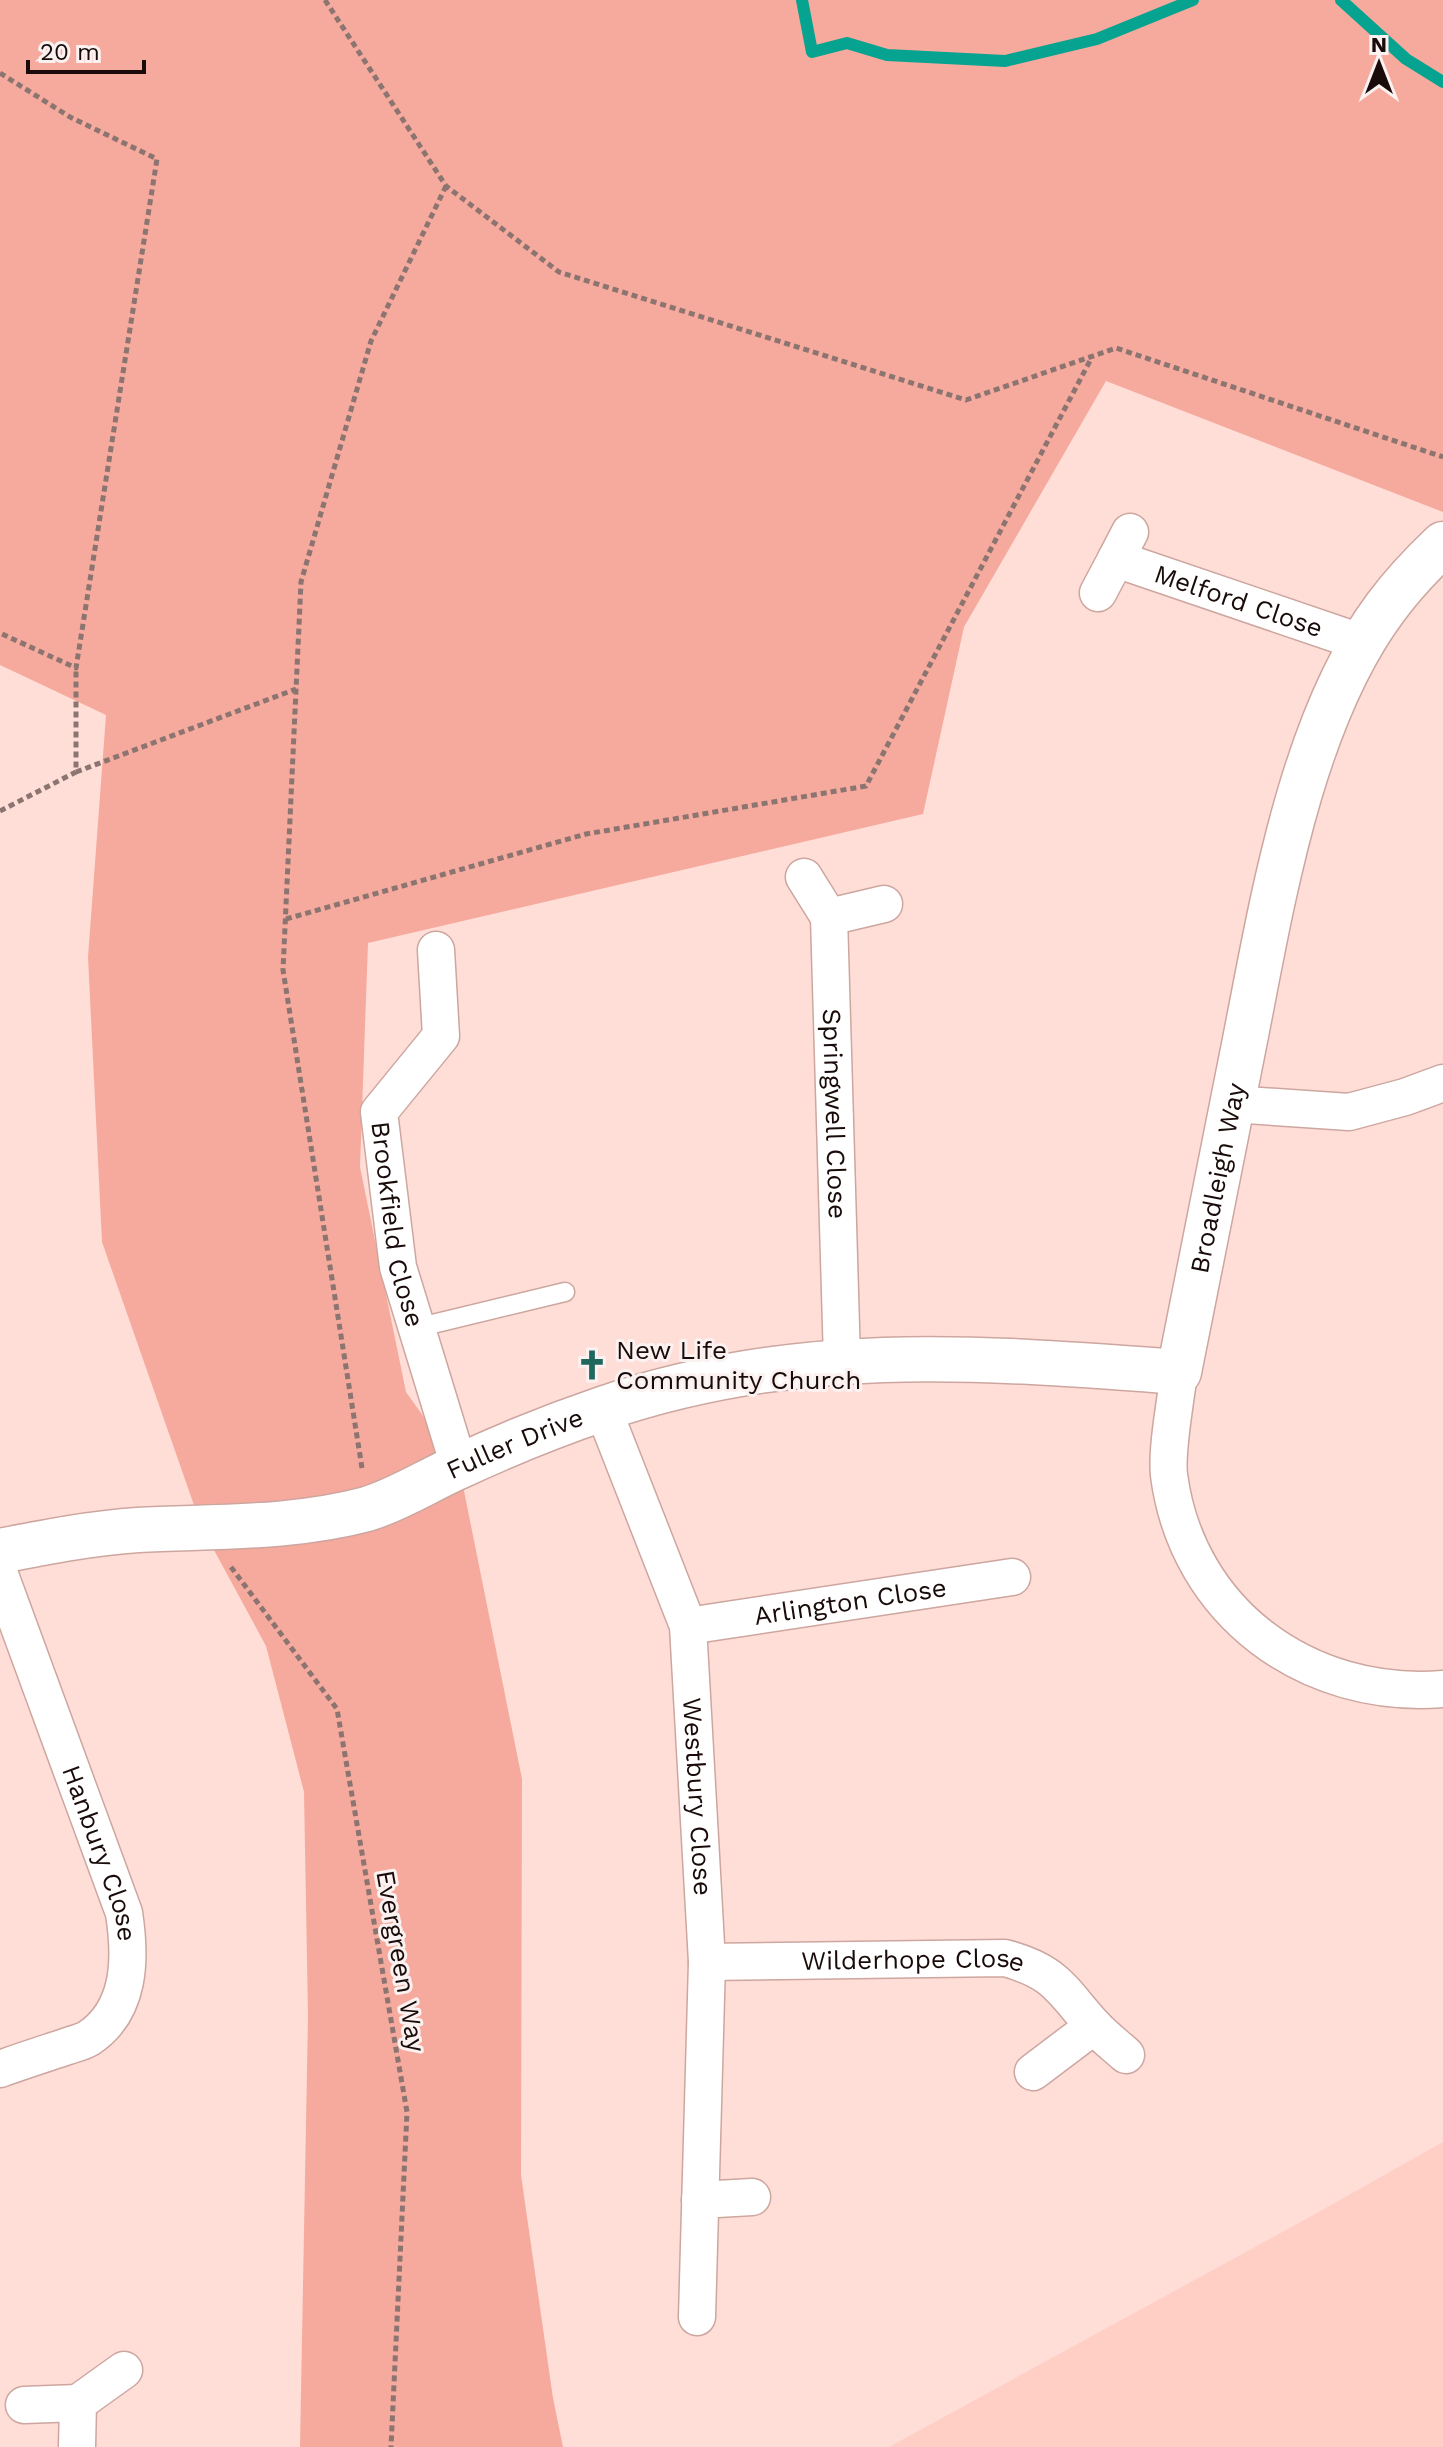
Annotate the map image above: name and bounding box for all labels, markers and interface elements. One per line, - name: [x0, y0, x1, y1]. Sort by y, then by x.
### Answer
- scale bar: [28, 24, 144, 74]
- north arrow: [1339, 24, 1419, 104]
- text: N: [1371, 32, 1387, 57]
- text: 20 m: [40, 38, 100, 66]
- street label: Melford Close: [1151, 558, 1327, 643]
- street label: Springwell Close: [817, 1008, 853, 1219]
- street label: Broadleigh Way: [1184, 1080, 1251, 1276]
- street label: Brookfield Close: [365, 1120, 430, 1331]
- place label: New Life Community Church: [616, 1335, 861, 1395]
- church icon: New Life Community Church: [575, 1348, 609, 1382]
- street label: Fuller Drive: [442, 1402, 587, 1485]
- street label: Arlington Close: [752, 1572, 948, 1631]
- street label: Westbury Close: [677, 1697, 718, 1897]
- street label: Hanbury Close: [56, 1761, 142, 1942]
- street label: Evergreen Way: [370, 1868, 432, 2055]
- street label: Wilderhope Close: [801, 1943, 1029, 1978]

